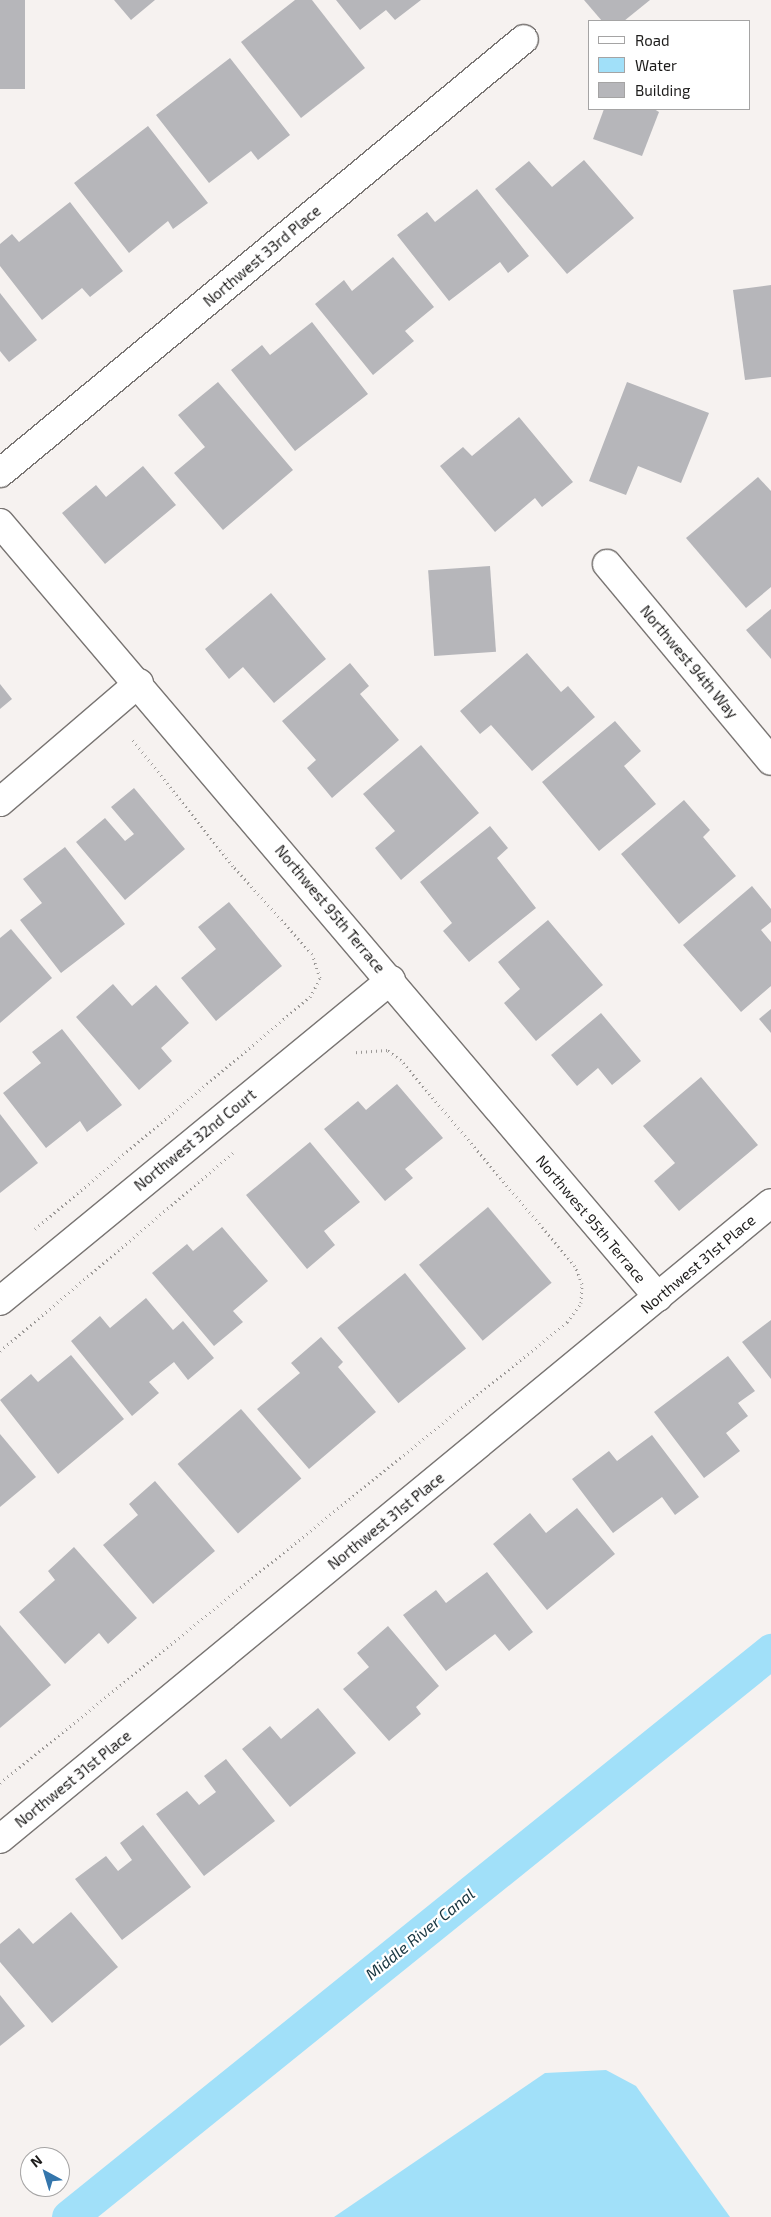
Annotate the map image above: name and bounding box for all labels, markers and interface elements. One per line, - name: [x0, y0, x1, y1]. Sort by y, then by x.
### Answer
- legend: [588, 20, 751, 110]
- text: Road: [635, 31, 670, 49]
- text: Water: [635, 56, 677, 74]
- text: Building: [635, 81, 690, 99]
- street label: Northwest 33rd Place: [200, 202, 324, 310]
- street label: Northwest 94th Way: [636, 602, 742, 722]
- street label: Northwest 95th Terrace: [271, 841, 389, 977]
- street label: Northwest 32nd Court: [131, 1085, 259, 1195]
- street label: Northwest 95th Terrace: [532, 1151, 650, 1287]
- street label: Northwest 31st Place: [637, 1211, 759, 1317]
- street label: Northwest 31st Place: [324, 1469, 448, 1573]
- street label: Northwest 31st Place: [11, 1727, 135, 1831]
- water label: Middle River Canal: [361, 1884, 479, 1984]
- north arrow: [20, 2147, 70, 2197]
- text: N: [27, 2151, 45, 2171]

